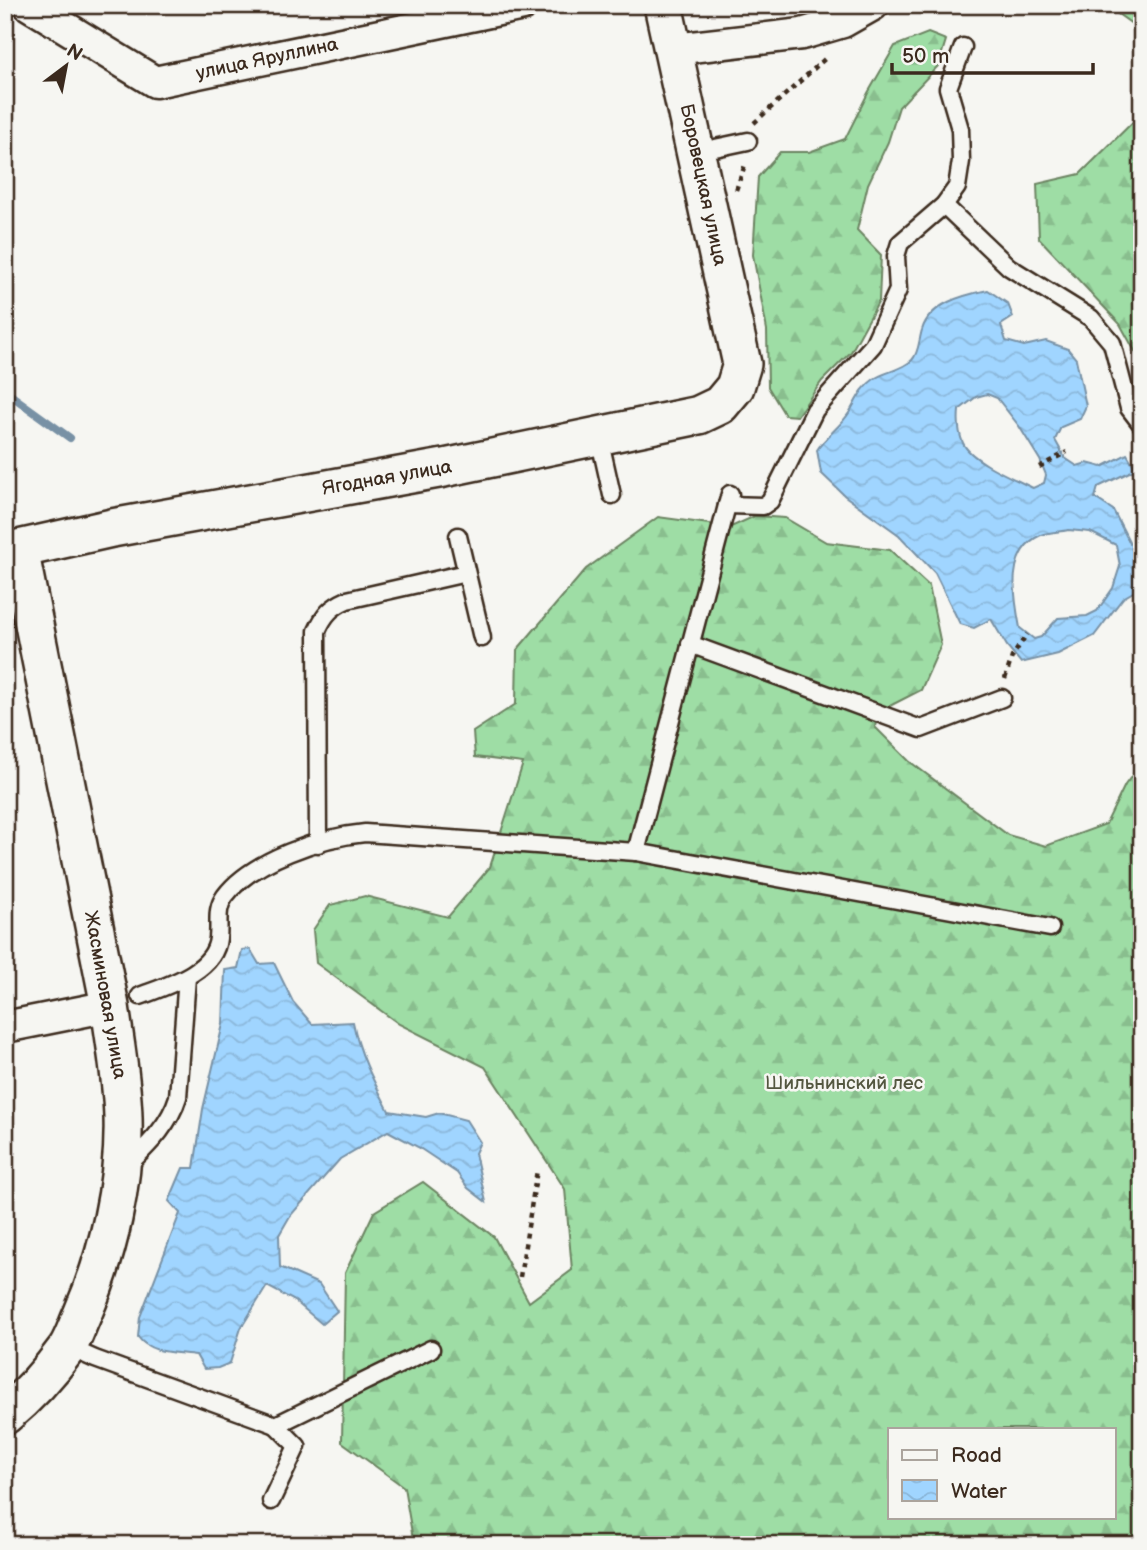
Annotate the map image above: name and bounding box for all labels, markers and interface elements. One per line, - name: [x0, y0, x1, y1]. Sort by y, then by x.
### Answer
- north arrow: [32, 32, 102, 102]
- scale bar: [892, 32, 1093, 76]
- street label: улица Яруллина: [194, 33, 340, 85]
- text: N: [62, 39, 86, 66]
- text: 50 m: [902, 44, 949, 69]
- street label: Боровецкая улица: [675, 102, 731, 268]
- street label: Ягодная улица: [320, 455, 454, 501]
- street label: Жасминовая улица: [79, 909, 131, 1081]
- park label: Шильнинский лес: [765, 1072, 924, 1095]
- legend: [888, 1428, 1116, 1518]
- text: Road: [951, 1443, 1002, 1468]
- text: Water: [951, 1479, 1007, 1504]

